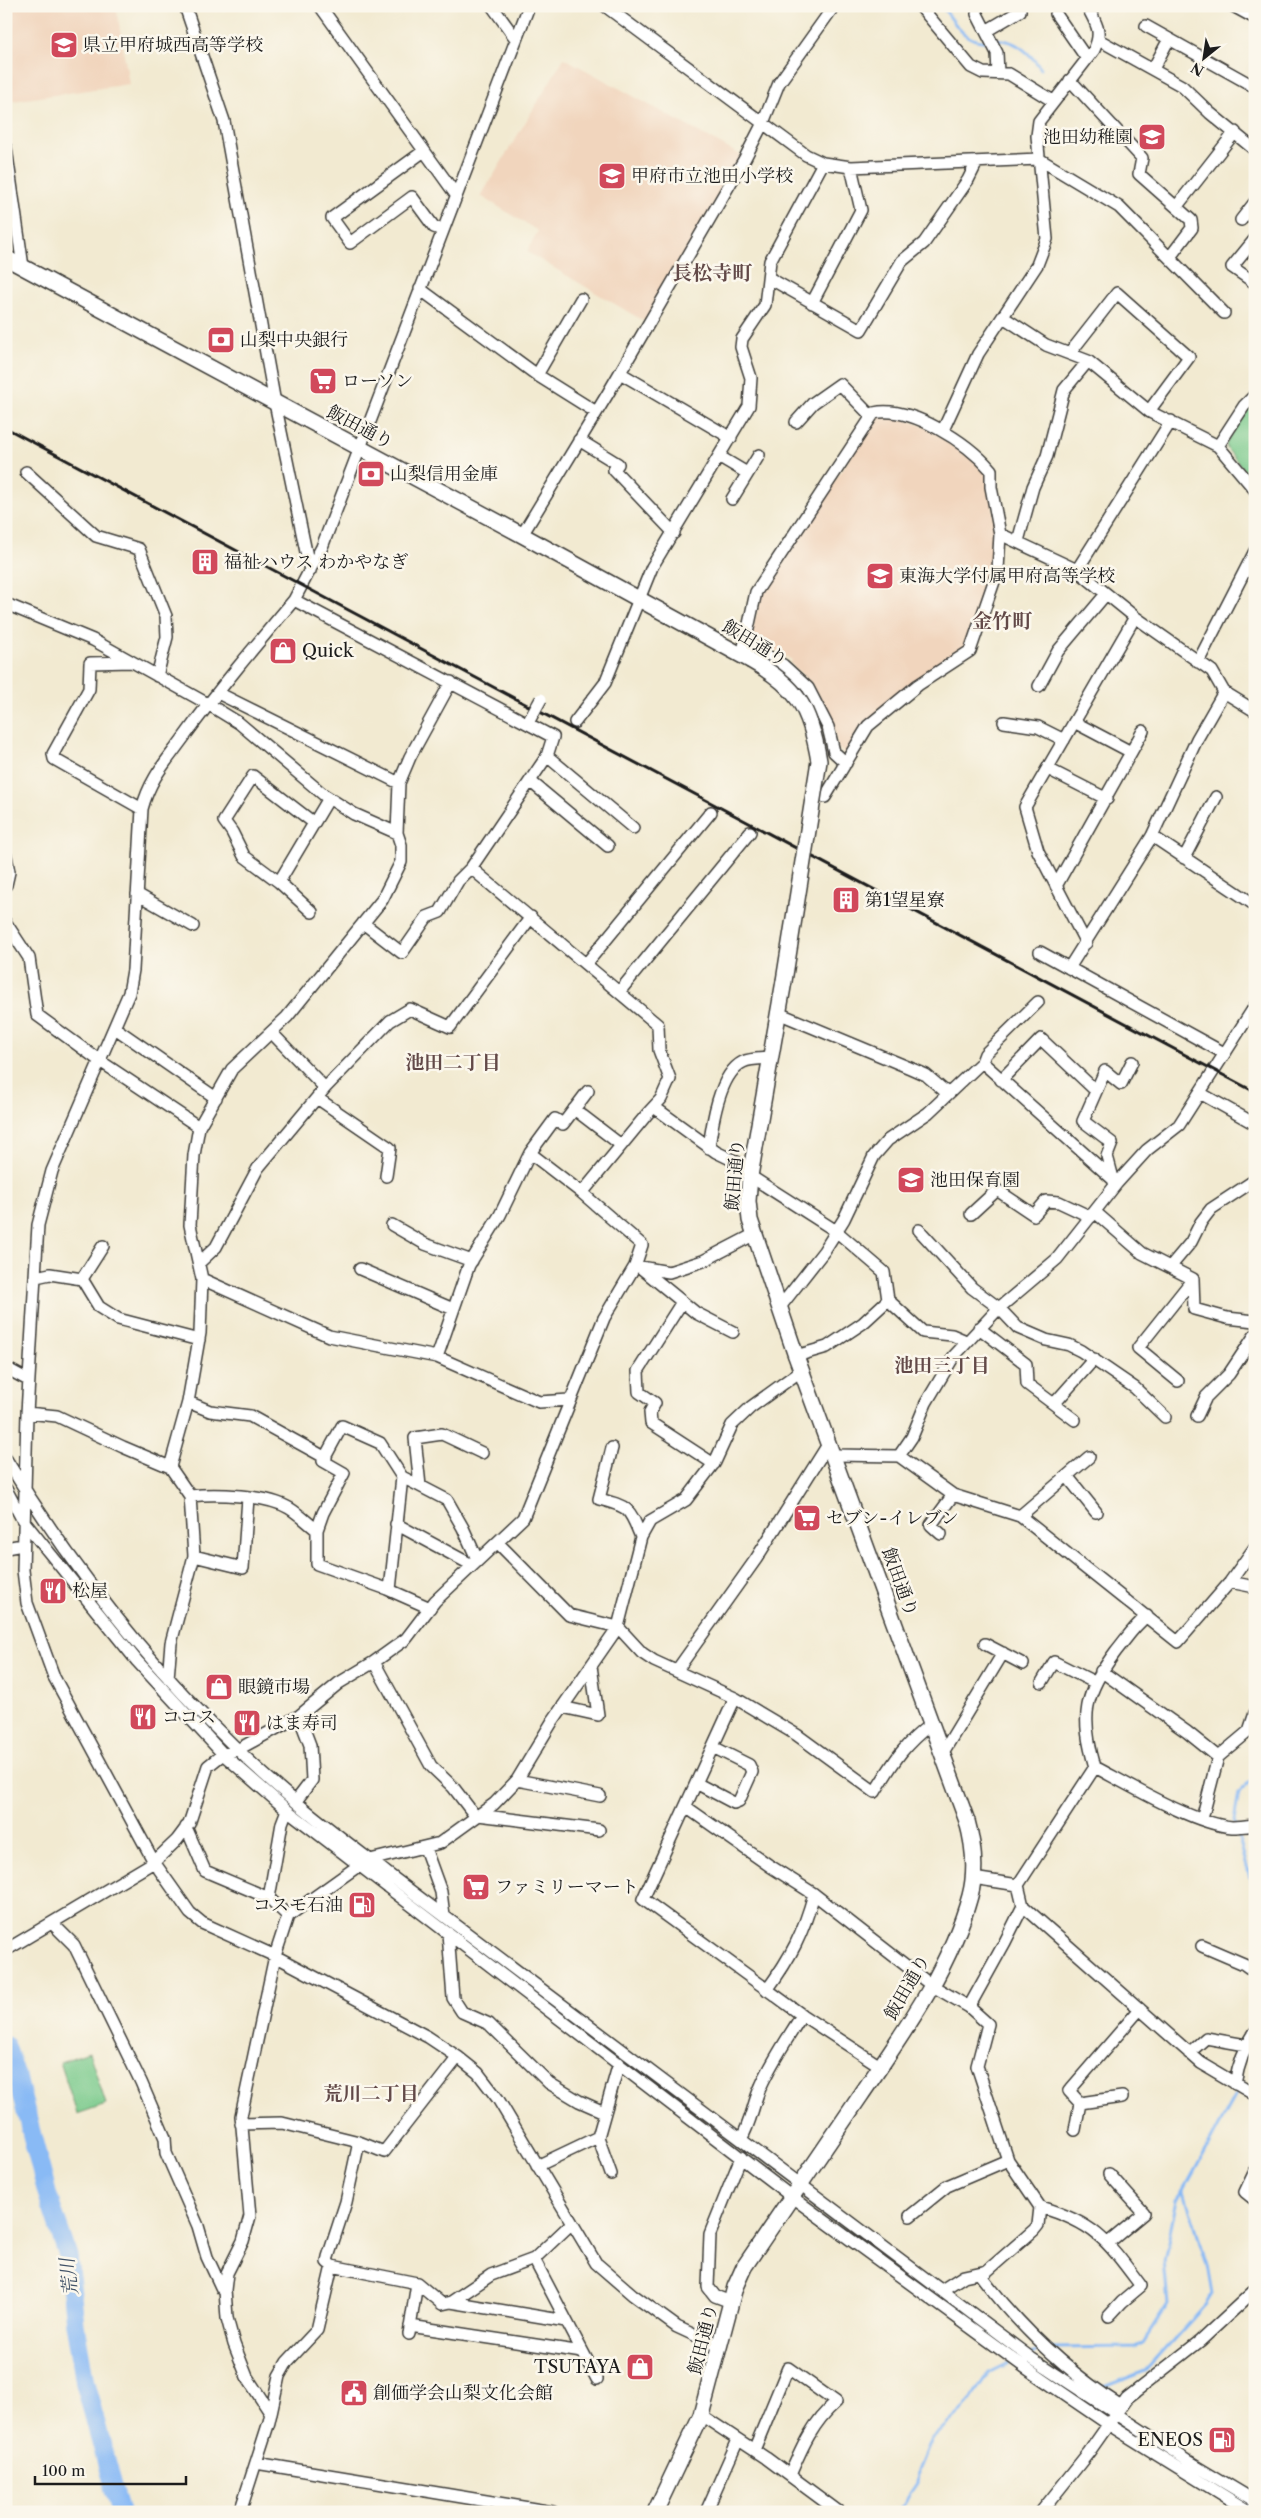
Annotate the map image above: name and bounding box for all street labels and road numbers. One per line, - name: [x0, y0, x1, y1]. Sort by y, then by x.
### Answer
- street label: 飯田通り: [323, 400, 397, 454]
- street label: 飯田通り: [718, 615, 792, 671]
- street label: 飯田通り: [721, 1138, 749, 1212]
- street label: 飯田通り: [877, 1544, 923, 1620]
- street label: 飯田通り: [879, 1950, 935, 2024]
- street label: 飯田通り: [684, 2301, 722, 2377]

